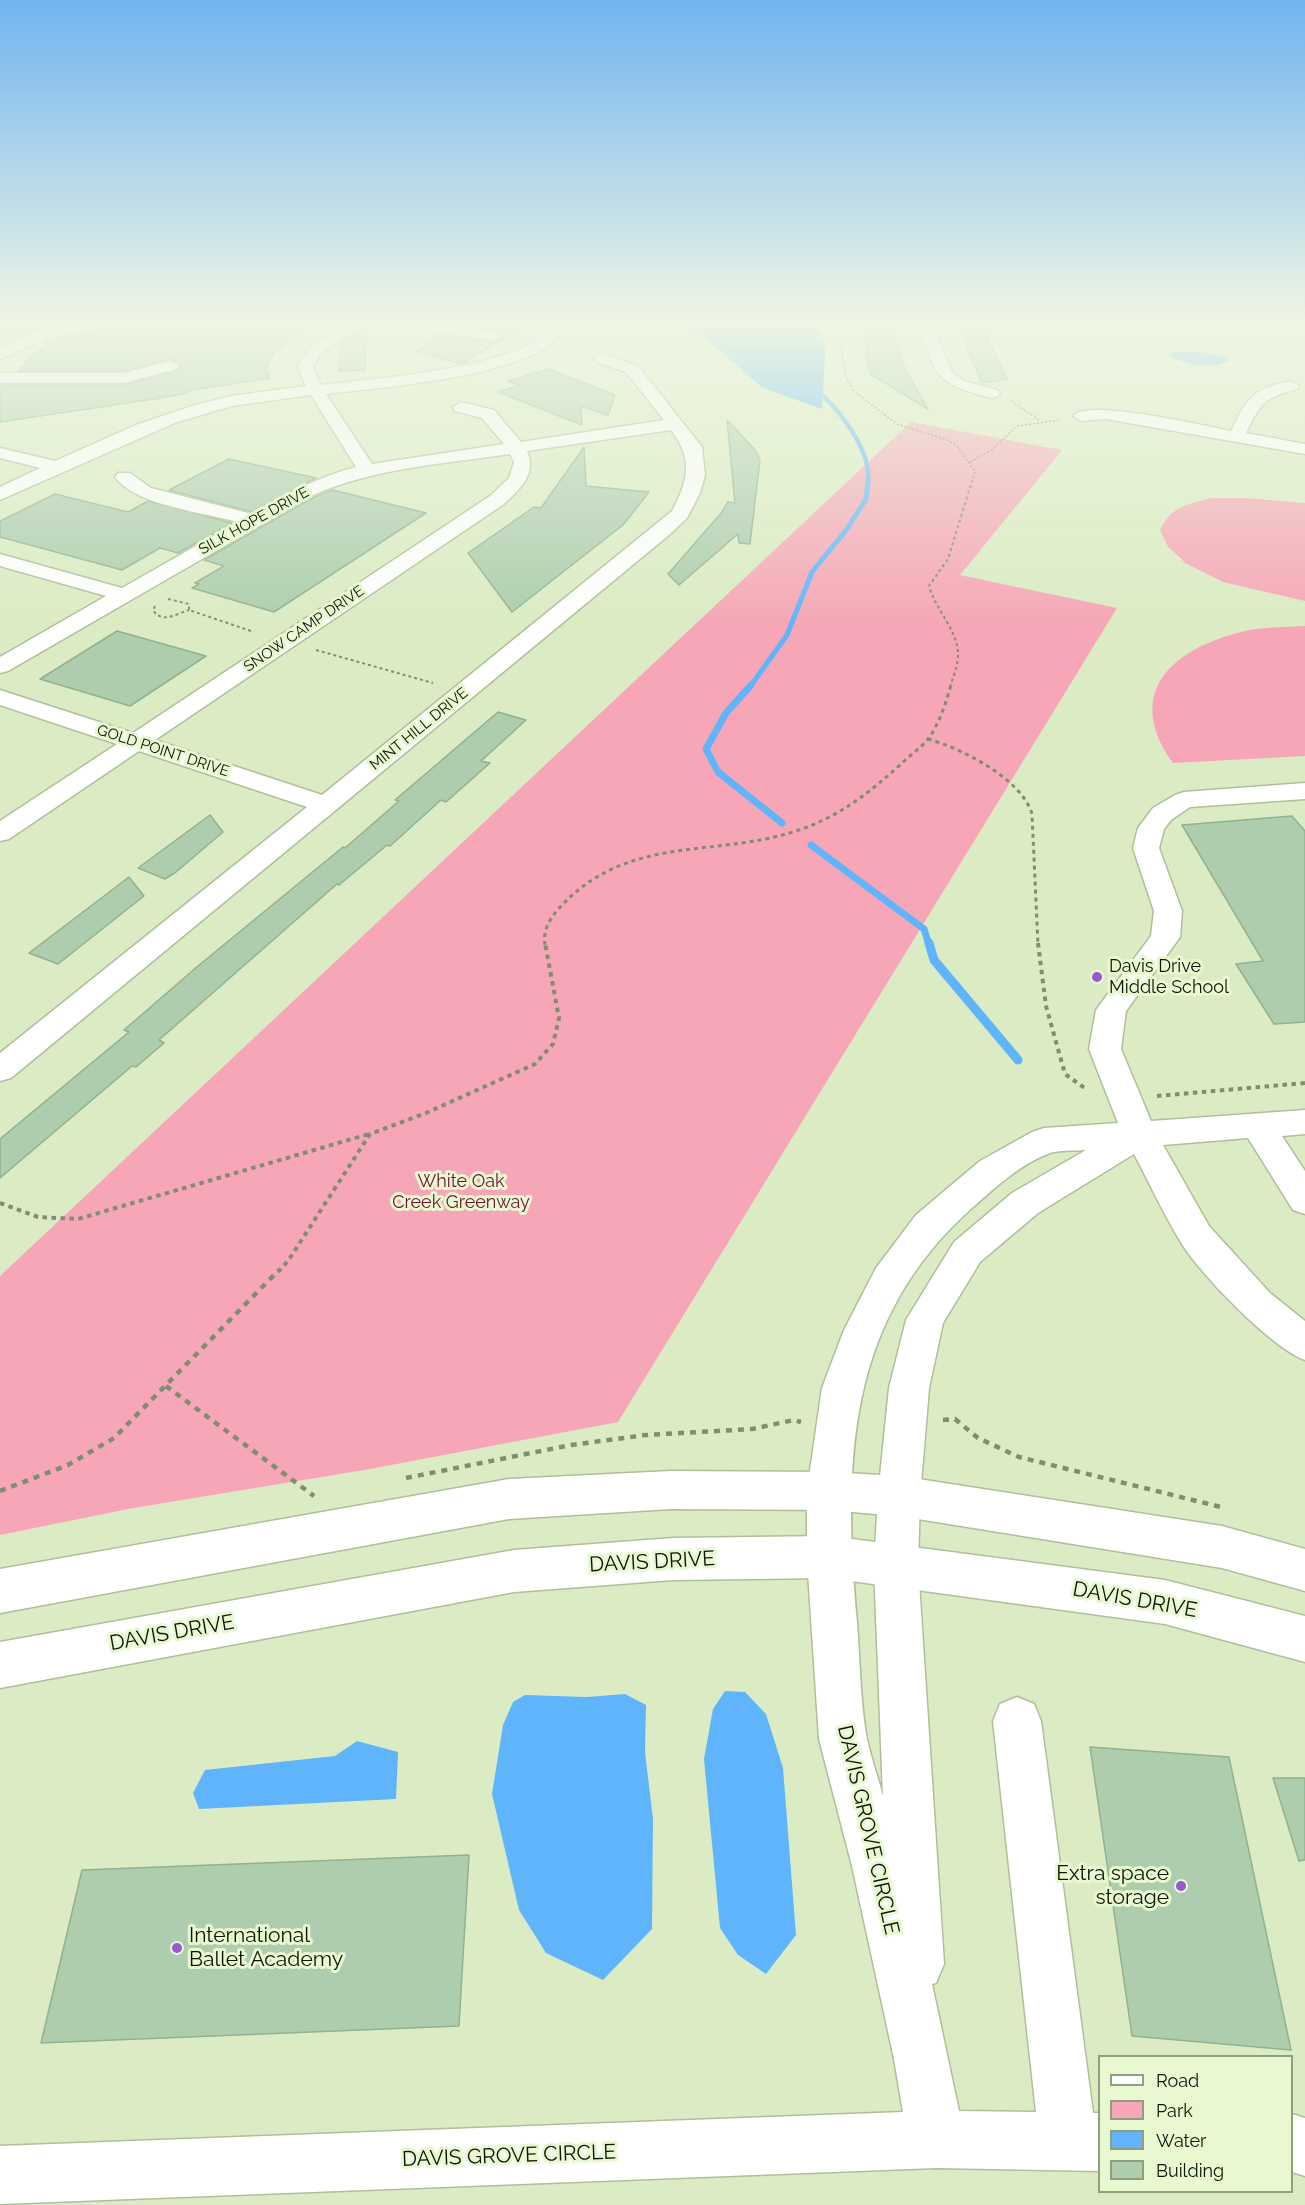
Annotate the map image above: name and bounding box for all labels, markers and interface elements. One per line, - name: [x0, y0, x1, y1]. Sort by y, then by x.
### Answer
- street label: SILK HOPE DRIVE: [196, 483, 312, 559]
- street label: SNOW CAMP DRIVE: [240, 582, 368, 676]
- street label: MINT HILL DRIVE: [366, 684, 472, 774]
- street label: GOLD POINT DRIVE: [95, 721, 231, 781]
- place label: Davis Drive Middle School: [1109, 956, 1229, 998]
- marker: Davis Drive Middle School: [1090, 970, 1104, 984]
- park label: White Oak Creek Greenway: [392, 1171, 530, 1214]
- street label: DAVIS DRIVE: [588, 1546, 716, 1578]
- street label: DAVIS DRIVE: [1071, 1577, 1199, 1623]
- street label: DAVIS DRIVE: [108, 1610, 236, 1656]
- street label: DAVIS GROVE CIRCLE: [832, 1723, 904, 1937]
- place label: Extra space storage: [1056, 1861, 1169, 1911]
- marker: Extra space storage: [1174, 1879, 1188, 1893]
- place label: International Ballet Academy: [189, 1923, 343, 1973]
- marker: International Ballet Academy: [170, 1941, 184, 1955]
- legend: [1098, 2055, 1293, 2193]
- text: Road: [1156, 2070, 1199, 2091]
- text: Park: [1156, 2100, 1193, 2121]
- text: Water: [1156, 2130, 1206, 2151]
- street label: DAVIS GROVE CIRCLE: [402, 2140, 616, 2172]
- text: Building: [1156, 2160, 1224, 2181]

